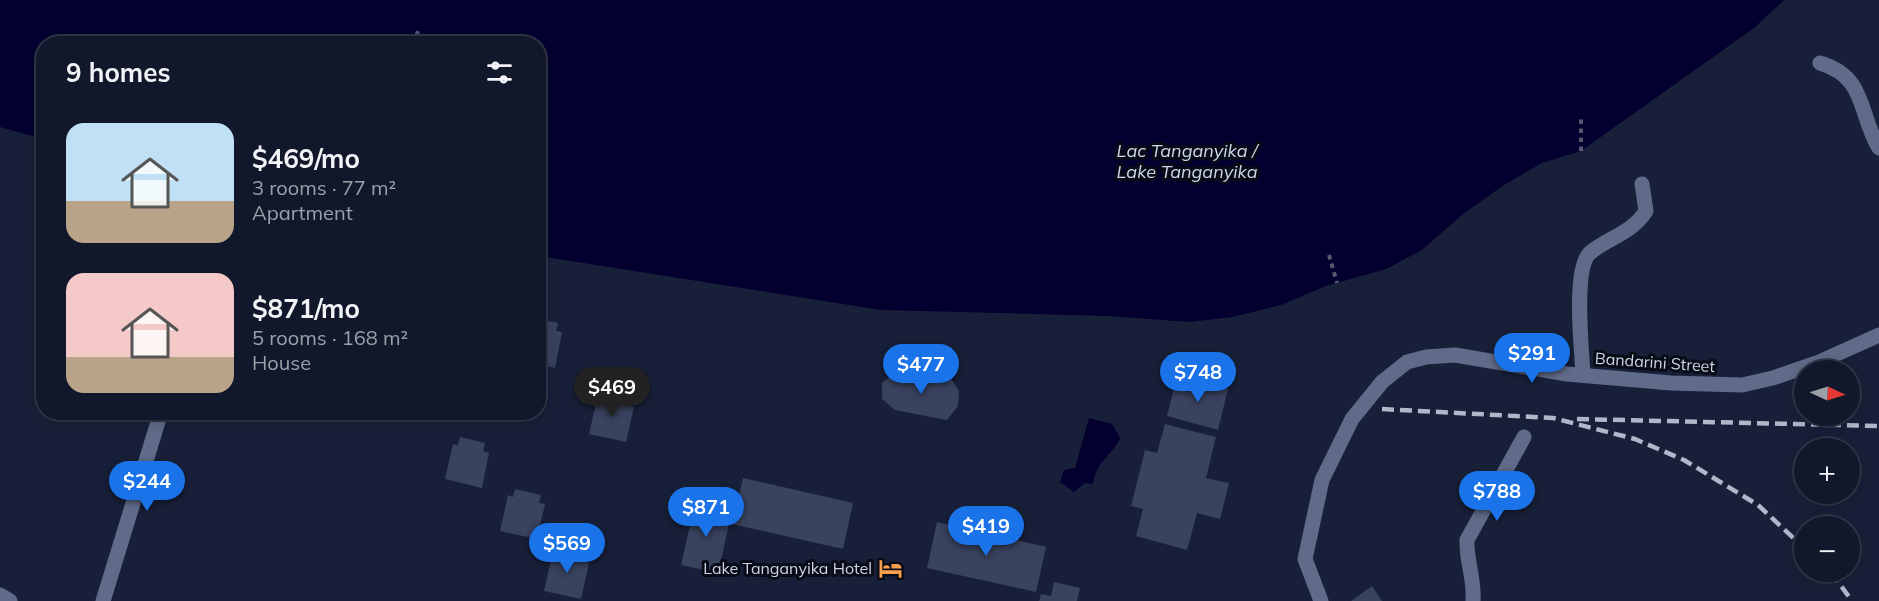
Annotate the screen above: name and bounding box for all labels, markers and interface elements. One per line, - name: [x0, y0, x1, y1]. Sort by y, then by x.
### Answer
- text: 9 homes: [66, 56, 170, 89]
- icon: filters: [483, 56, 516, 89]
- water label: Lac Tanganyika / Lake Tanganyika: [1117, 139, 1260, 183]
- text: $469/mo: [252, 142, 360, 175]
- icon: home: [114, 147, 186, 219]
- text: 3 rooms · 77 m²: [252, 175, 396, 200]
- text: Apartment: [252, 200, 353, 225]
- text: $871/mo: [252, 292, 360, 325]
- icon: home: [114, 297, 186, 369]
- text: 5 rooms · 168 m²: [252, 325, 408, 350]
- pin: $291: [1496, 333, 1568, 384]
- text: $291: [1508, 340, 1556, 365]
- pin: $477: [885, 344, 957, 395]
- street label: Bandarini Street: [1594, 348, 1716, 376]
- text: House: [252, 350, 311, 375]
- text: $477: [897, 351, 945, 376]
- pin: $748: [1162, 352, 1234, 403]
- text: $748: [1174, 359, 1222, 384]
- north arrow: [1794, 360, 1860, 426]
- map controls: [1794, 360, 1860, 582]
- pin: $469: [576, 367, 648, 418]
- text: $469: [588, 374, 636, 399]
- button: +: [1794, 438, 1860, 504]
- pin: $244: [111, 461, 183, 512]
- text: $244: [123, 468, 171, 493]
- pin: $788: [1461, 471, 1533, 522]
- text: $788: [1473, 478, 1521, 503]
- pin: $871: [670, 487, 742, 538]
- text: $871: [682, 494, 730, 519]
- pin: $419: [950, 506, 1022, 557]
- text: $419: [962, 513, 1010, 538]
- button: −: [1794, 516, 1860, 582]
- pin: $569: [531, 523, 603, 574]
- text: $569: [543, 530, 591, 555]
- hotel icon: Lake Tanganyika Hotel: [877, 555, 903, 581]
- place label: Lake Tanganyika Hotel: [703, 558, 872, 578]

